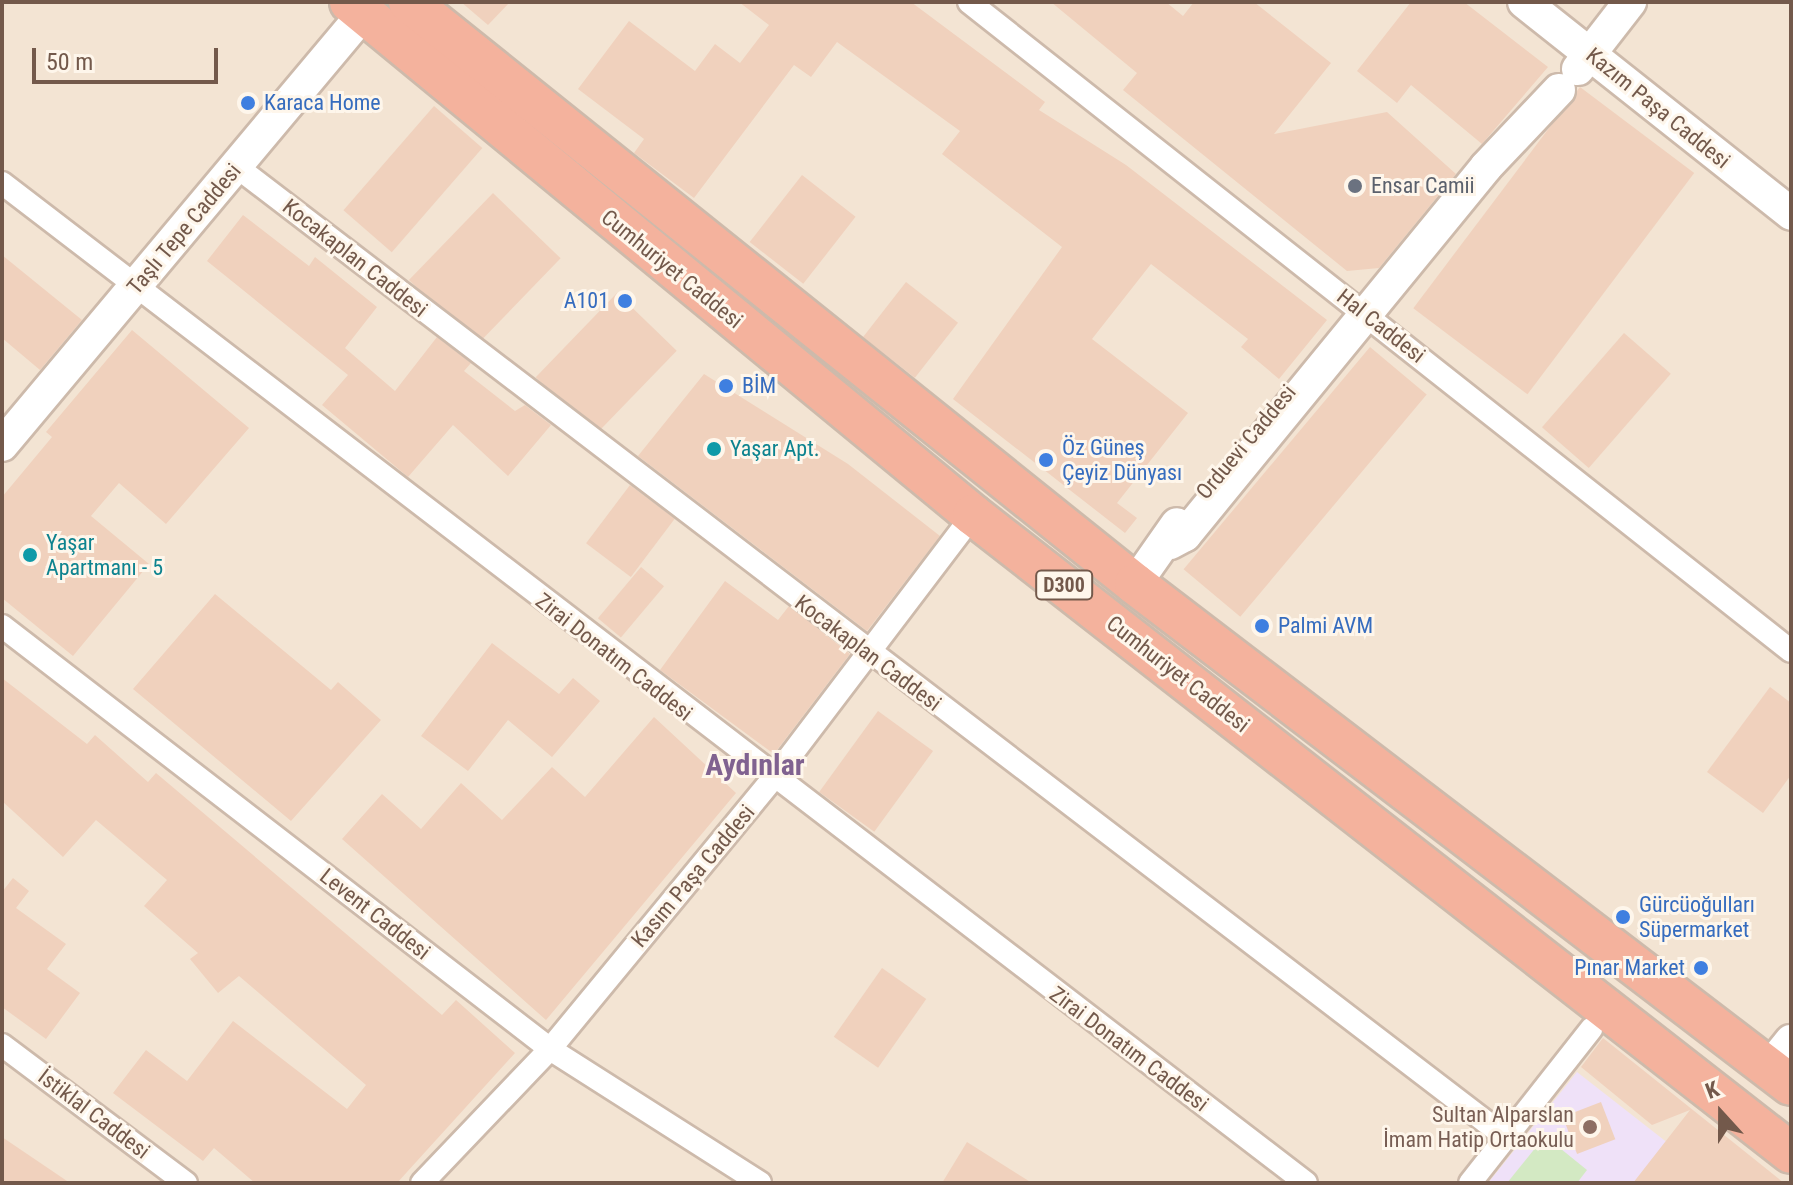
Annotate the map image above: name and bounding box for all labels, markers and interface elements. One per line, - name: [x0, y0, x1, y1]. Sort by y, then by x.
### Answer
- scale bar: [36, 32, 222, 82]
- street label: Kazım Paşa Caddesi: [1581, 42, 1735, 174]
- text: 50 m: [46, 48, 93, 76]
- place label: Karaca Home: [264, 90, 381, 116]
- marker: Karaca Home: [239, 94, 257, 112]
- street label: Taşlı Tepe Caddesi: [121, 158, 247, 300]
- place label: Ensar Camii: [1371, 173, 1475, 199]
- marker: Ensar Camii: [1346, 177, 1364, 195]
- street label: Kocakaplan Caddesi: [277, 193, 433, 323]
- street label: Cumhuriyet Caddesi: [596, 204, 748, 334]
- street label: Hal Caddesi: [1332, 283, 1430, 369]
- place label: A101: [564, 288, 609, 314]
- marker: A101: [616, 292, 634, 310]
- place label: BİM: [742, 373, 776, 399]
- marker: BİM: [717, 377, 735, 395]
- street label: Orduevi Caddesi: [1191, 379, 1301, 505]
- place label: Öz Güneş Çeyiz Dünyası: [1062, 434, 1182, 486]
- place label: Yaşar Apt.: [730, 436, 819, 462]
- marker: Yaşar Apt.: [705, 440, 723, 458]
- marker: Öz Güneş Çeyiz Dünyası: [1037, 451, 1055, 469]
- place label: Yaşar Apartmanı - 5: [46, 529, 163, 580]
- marker: Yaşar Apartmanı - 5: [21, 546, 39, 564]
- road number: D300: [1034, 569, 1094, 601]
- street label: Zirai Donatım Caddesi: [530, 588, 698, 726]
- street label: Kocakaplan Caddesi: [790, 589, 946, 717]
- street label: Cumhuriyet Caddesi: [1101, 610, 1255, 738]
- place label: Palmi AVM: [1278, 613, 1373, 639]
- marker: Palmi AVM: [1253, 617, 1271, 635]
- district label: Aydınlar: [705, 747, 805, 783]
- street label: Kasım Paşa Caddesi: [626, 799, 760, 953]
- street label: Levent Caddesi: [315, 863, 435, 965]
- place label: Gürcüoğulları Süpermarket: [1639, 891, 1755, 942]
- marker: Gürcüoğulları Süpermarket: [1614, 908, 1632, 926]
- place label: Pınar Market: [1574, 955, 1685, 981]
- marker: Pınar Market: [1692, 959, 1710, 977]
- street label: Zirai Donatım Caddesi: [1044, 981, 1214, 1117]
- street label: İstiklal Caddesi: [33, 1063, 155, 1165]
- north arrow: [1681, 1073, 1761, 1153]
- text: K: [1702, 1076, 1722, 1104]
- place label: Sultan Alparslan İmam Hatip Ortaokulu: [1383, 1101, 1574, 1152]
- marker: Sultan Alparslan İmam Hatip Ortaokulu: [1581, 1118, 1599, 1136]

